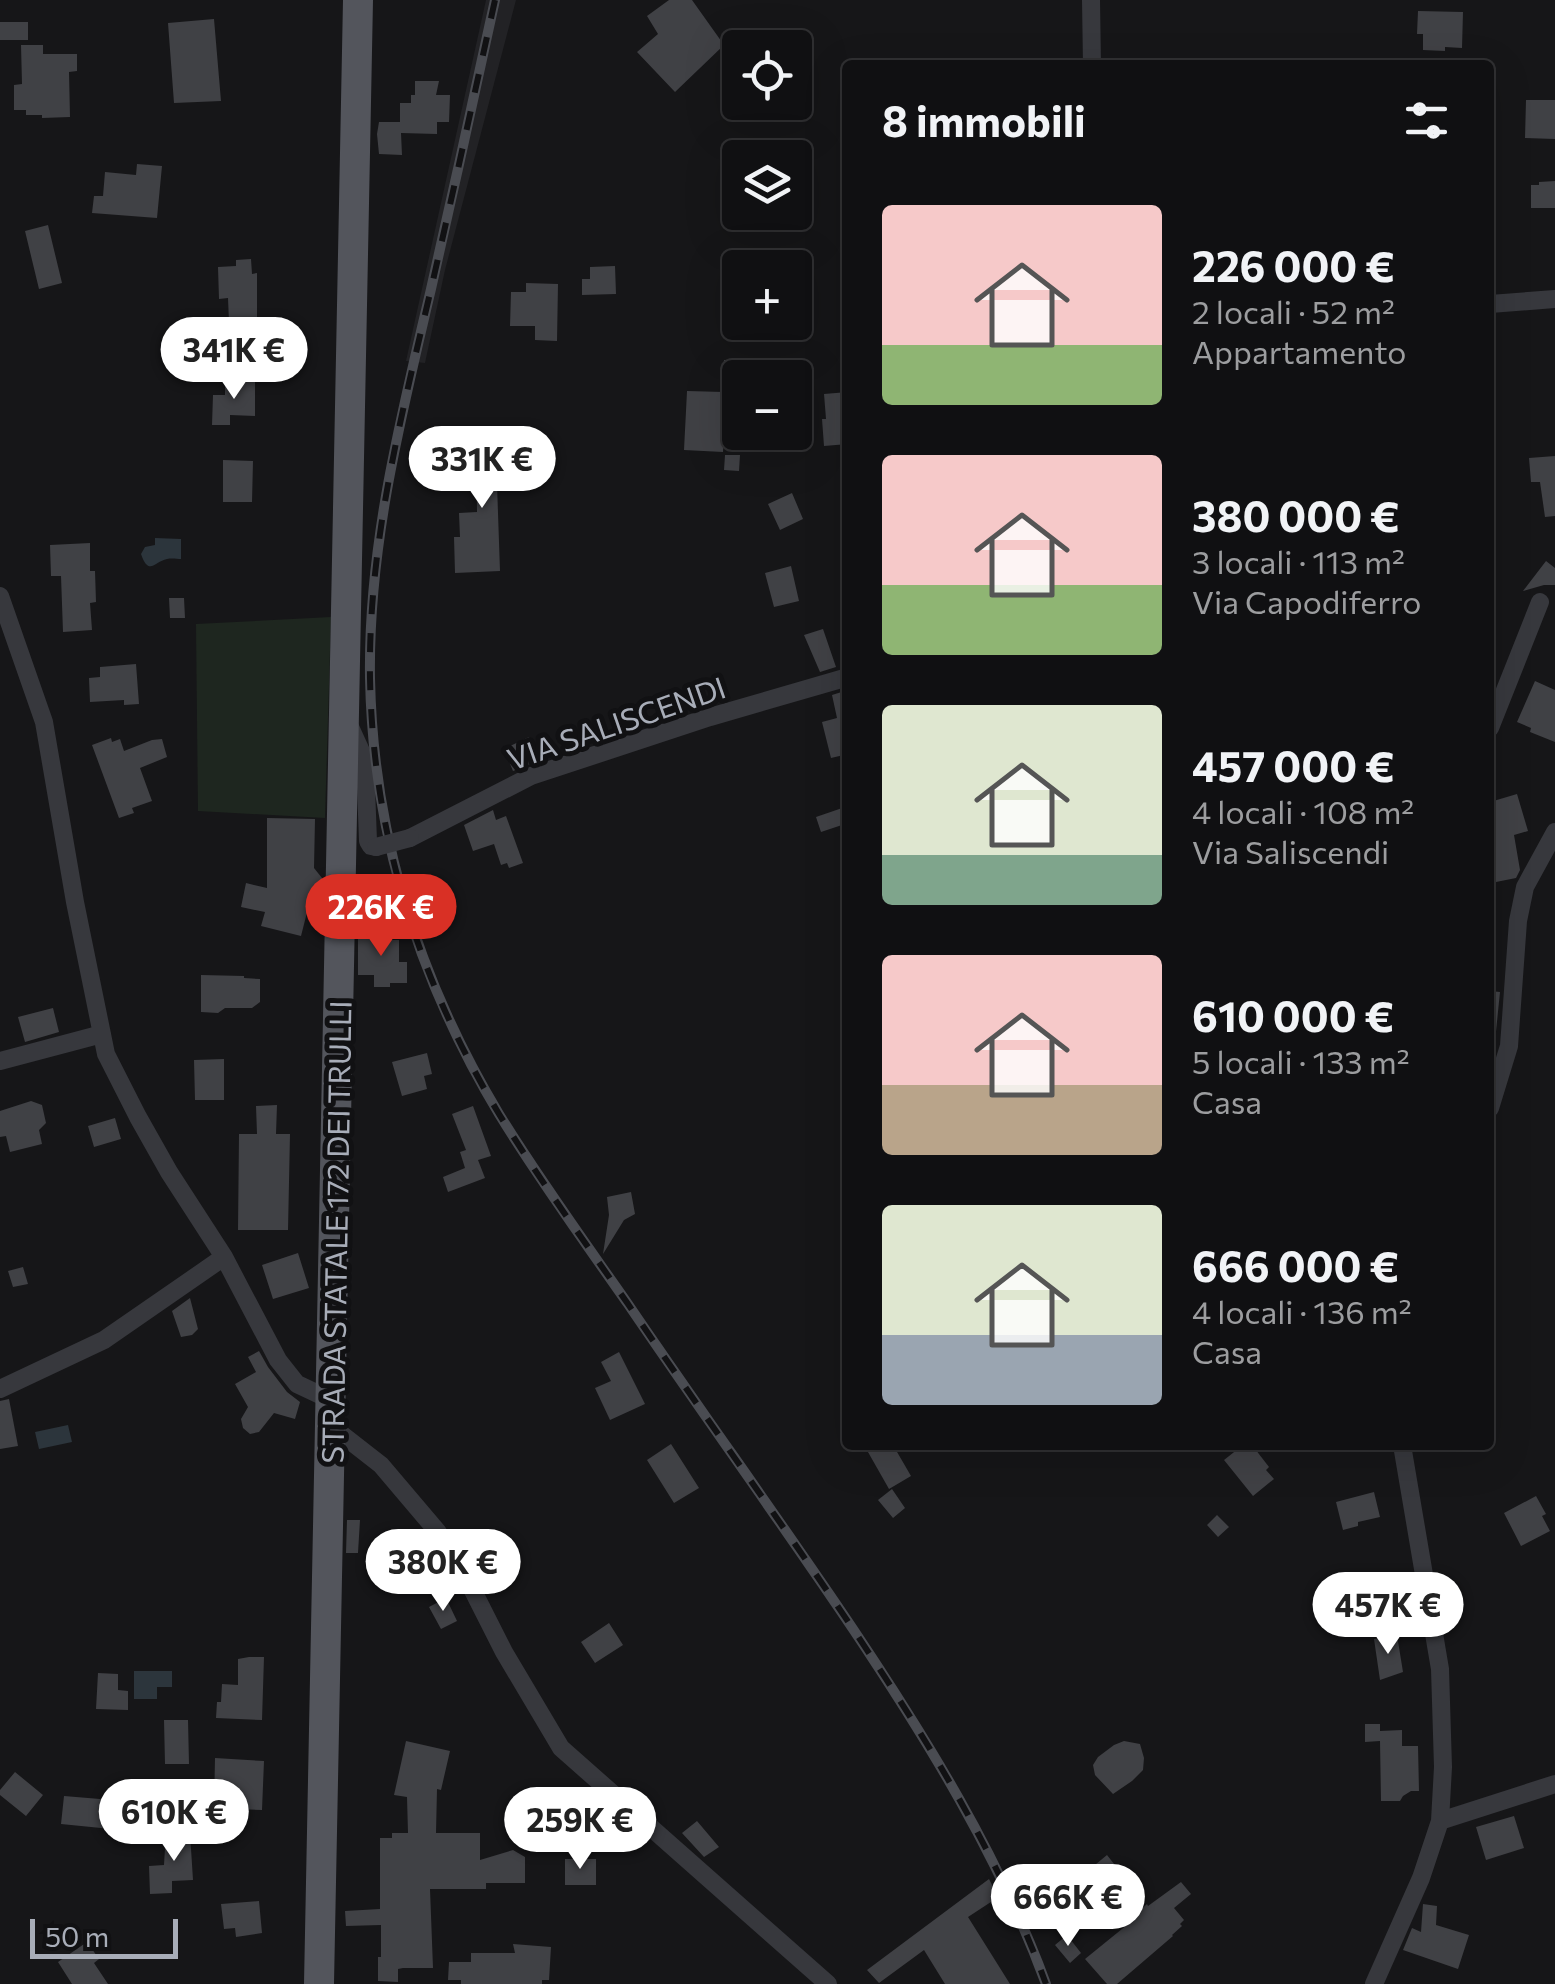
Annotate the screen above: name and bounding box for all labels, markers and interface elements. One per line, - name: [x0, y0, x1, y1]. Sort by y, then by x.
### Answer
- map controls: [722, 30, 812, 450]
- button: locate: [722, 30, 812, 120]
- icon: filters: [1399, 93, 1454, 148]
- text: 8 immobili: [882, 94, 1086, 146]
- button: layers: [722, 140, 812, 230]
- text: 226 000 €: [1192, 239, 1395, 291]
- icon: home: [962, 245, 1082, 365]
- button: +: [722, 250, 812, 340]
- text: 2 locali · 52 m²: [1192, 291, 1395, 331]
- pin: 341K €: [153, 317, 315, 402]
- text: 341K €: [183, 329, 285, 369]
- text: Appartamento: [1192, 331, 1406, 371]
- button: −: [722, 360, 812, 450]
- pin: 331K €: [401, 426, 563, 511]
- text: 331K €: [431, 438, 533, 478]
- text: 380 000 €: [1192, 489, 1400, 541]
- icon: home: [962, 495, 1082, 615]
- text: 3 locali · 113 m²: [1192, 541, 1405, 581]
- text: Via Capodiferro: [1192, 581, 1421, 621]
- street label: VIA SALISCENDI: [502, 667, 730, 777]
- text: 457 000 €: [1192, 739, 1395, 791]
- icon: home: [962, 745, 1082, 865]
- text: 4 locali · 108 m²: [1192, 791, 1414, 831]
- text: Via Saliscendi: [1192, 831, 1389, 871]
- pin: 226K €: [300, 874, 462, 959]
- text: 226K €: [328, 886, 434, 926]
- text: 610 000 €: [1192, 989, 1394, 1041]
- icon: home: [962, 995, 1082, 1115]
- street label: STRADA STATALE 172 DEI TRULLI: [312, 1000, 358, 1464]
- text: 5 locali · 133 m²: [1192, 1041, 1410, 1081]
- text: Casa: [1192, 1081, 1262, 1121]
- text: 666 000 €: [1192, 1239, 1399, 1291]
- icon: home: [962, 1245, 1082, 1365]
- text: 4 locali · 136 m²: [1192, 1291, 1412, 1331]
- text: Casa: [1192, 1331, 1262, 1371]
- pin: 380K €: [362, 1529, 524, 1614]
- text: 380K €: [388, 1541, 498, 1581]
- pin: 457K €: [1307, 1572, 1469, 1657]
- text: 457K €: [1335, 1584, 1441, 1624]
- pin: 610K €: [93, 1779, 255, 1864]
- pin: 259K €: [499, 1787, 661, 1872]
- text: 610K €: [121, 1791, 227, 1831]
- text: 259K €: [526, 1799, 634, 1839]
- pin: 666K €: [987, 1864, 1149, 1949]
- text: 666K €: [1013, 1876, 1123, 1916]
- scale bar: [30, 1914, 178, 1958]
- text: 50 m: [45, 1919, 109, 1953]

